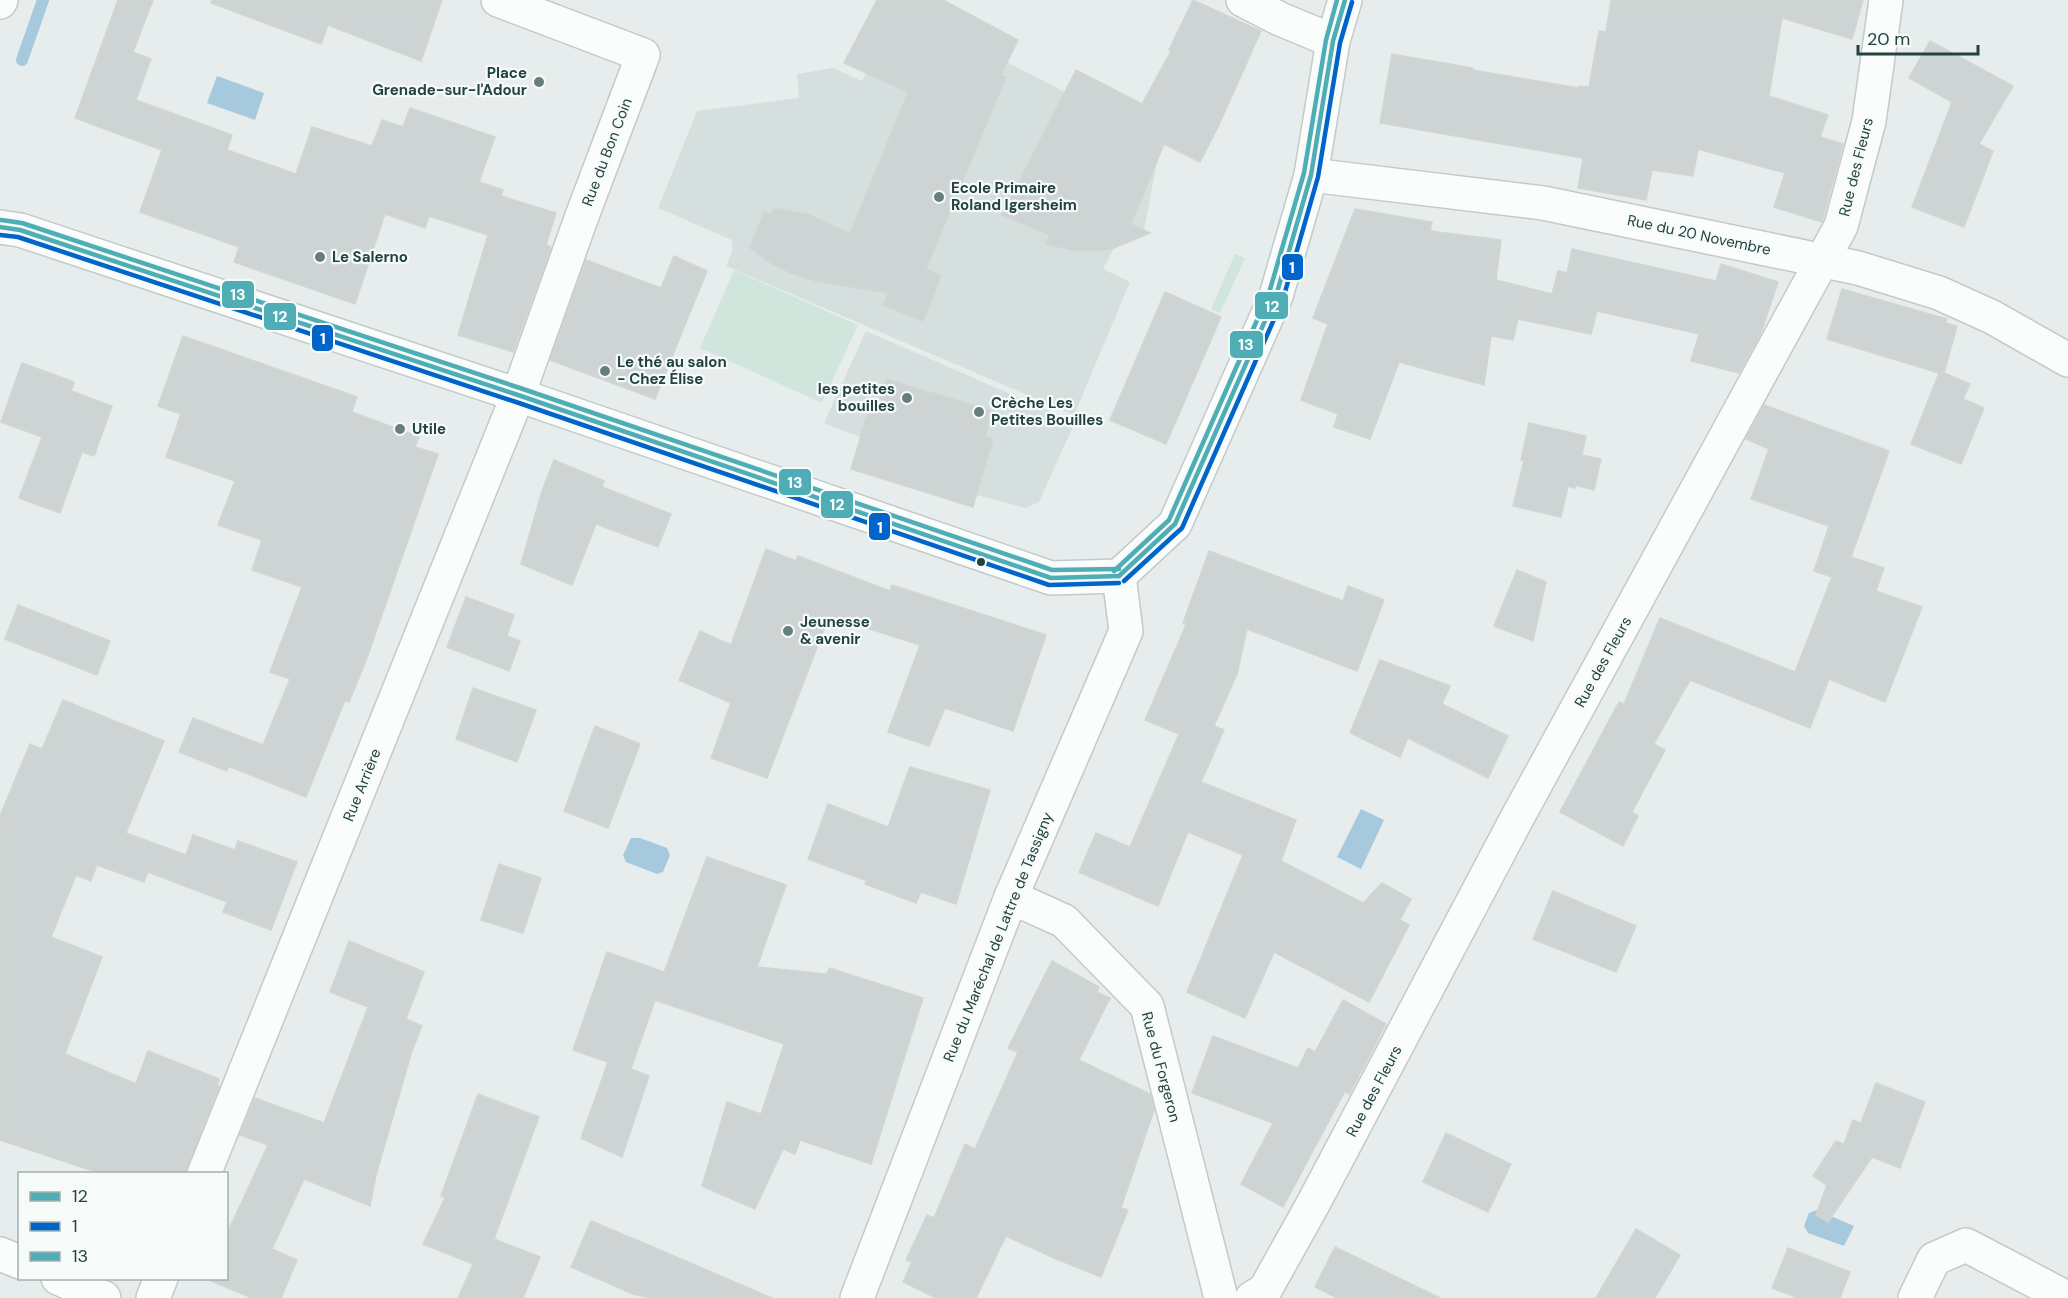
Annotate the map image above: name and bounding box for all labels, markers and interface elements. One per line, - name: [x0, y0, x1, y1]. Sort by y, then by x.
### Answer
- scale bar: [1858, 18, 1978, 56]
- text: 20 m: [1867, 27, 1910, 51]
- place label: Place Grenade-sur-l'Adour: [372, 63, 527, 100]
- marker: Place Grenade-sur-l'Adour: [532, 75, 546, 89]
- street label: Rue du Bon Coin: [577, 95, 637, 209]
- street label: Rue des Fleurs: [1834, 116, 1878, 218]
- place label: Ecole Primaire Roland Igersheim: [951, 178, 1077, 215]
- marker: Ecole Primaire Roland Igersheim: [932, 190, 946, 204]
- street label: Rue du 20 Novembre: [1625, 210, 1773, 260]
- place label: Le Salerno: [332, 247, 408, 267]
- marker: Le Salerno: [313, 250, 327, 264]
- line badge: 1: [1281, 253, 1304, 281]
- text: 1: [1289, 257, 1295, 278]
- line badge: 13: [221, 280, 255, 309]
- text: 13: [230, 284, 246, 305]
- line badge: 12: [1254, 291, 1289, 320]
- text: 12: [1264, 296, 1280, 317]
- line badge: 12: [263, 302, 297, 331]
- text: 12: [272, 306, 288, 327]
- line badge: 1: [311, 324, 334, 352]
- text: 1: [320, 328, 326, 349]
- line badge: 13: [1229, 330, 1264, 359]
- text: 13: [1238, 334, 1254, 355]
- place label: Le thé au salon - Chez Élise: [617, 352, 727, 389]
- marker: Le thé au salon - Chez Élise: [598, 364, 612, 378]
- place label: les petites bouilles: [818, 379, 895, 416]
- marker: les petites bouilles: [900, 391, 914, 405]
- place label: Crèche Les Petites Bouilles: [991, 393, 1103, 430]
- marker: Crèche Les Petites Bouilles: [972, 405, 986, 419]
- place label: Utile: [412, 419, 446, 439]
- marker: Utile: [393, 422, 407, 436]
- line badge: 13: [778, 468, 812, 496]
- text: 13: [787, 472, 803, 493]
- line badge: 12: [820, 490, 854, 519]
- text: 12: [829, 494, 845, 515]
- line badge: 1: [868, 512, 891, 541]
- text: 1: [877, 517, 883, 538]
- unlabelled marker: [975, 556, 987, 568]
- place label: Jeunesse & avenir: [800, 612, 870, 649]
- street label: Rue des Fleurs: [1570, 613, 1636, 711]
- marker: Jeunesse & avenir: [781, 624, 795, 638]
- street label: Rue Arrière: [338, 746, 386, 824]
- street label: Rue du Maréchal de Lattre de Tassigny: [939, 809, 1058, 1065]
- street label: Rue du Forgeron: [1137, 1010, 1185, 1124]
- street label: Rue des Fleurs: [1341, 1042, 1407, 1140]
- legend: [18, 1172, 228, 1280]
- text: 12: [72, 1184, 88, 1208]
- text: 1: [72, 1214, 78, 1238]
- text: 13: [72, 1244, 88, 1268]

